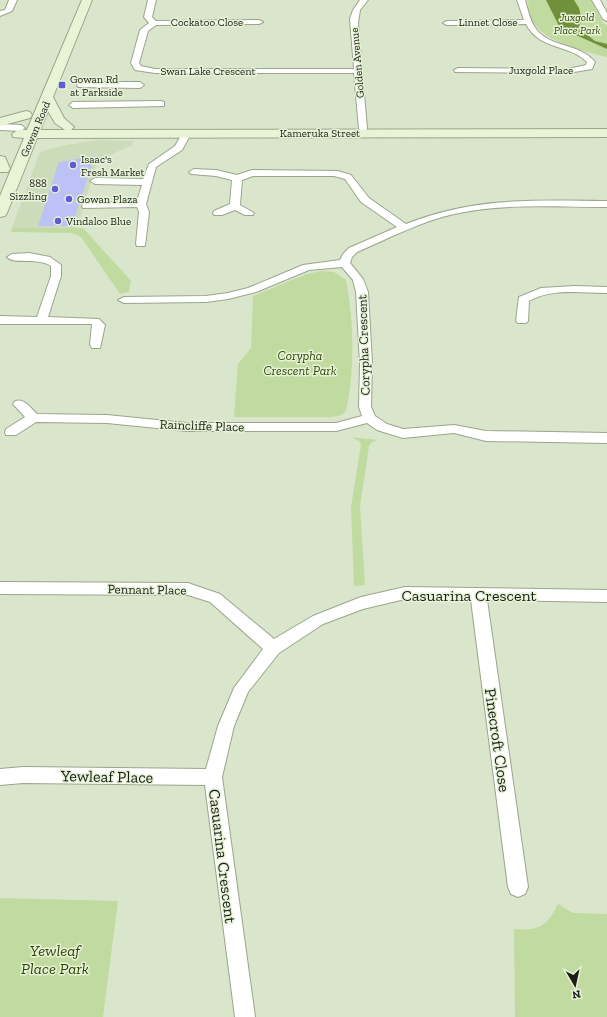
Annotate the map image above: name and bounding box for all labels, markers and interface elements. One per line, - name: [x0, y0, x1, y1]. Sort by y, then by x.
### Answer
- park label: Juxgold Place Park: [554, 11, 600, 37]
- street label: Cockatoo Close: [171, 16, 243, 29]
- street label: Linnet Close: [458, 16, 518, 29]
- street label: Golden Avenue: [348, 27, 367, 99]
- street label: Juxgold Place: [509, 64, 573, 77]
- street label: Swan Lake Crescent: [160, 65, 257, 78]
- place label: Gowan Rd at Parkside: [70, 73, 123, 99]
- marker: Gowan Rd at Parkside: [57, 80, 67, 90]
- street label: Gowan Road: [18, 99, 53, 159]
- street label: Kameruka Street: [280, 127, 361, 140]
- place label: Isaac's Fresh Market: [81, 153, 145, 179]
- marker: Isaac's Fresh Market: [68, 160, 78, 170]
- place label: 888 Sizzling: [10, 177, 47, 203]
- marker: 888 Sizzling: [50, 184, 60, 194]
- place label: Gowan Plaza: [77, 193, 138, 206]
- marker: Gowan Plaza: [64, 194, 74, 204]
- place label: Vindaloo Blue: [65, 215, 131, 228]
- marker: Vindaloo Blue: [53, 216, 63, 226]
- street label: Corypha Crescent: [354, 294, 373, 396]
- park label: Corypha Crescent Park: [263, 348, 337, 378]
- street label: Raincliffe Place: [159, 417, 245, 434]
- street label: Pennant Place: [107, 581, 187, 598]
- street label: Casuarina Crescent: [401, 586, 537, 605]
- street label: Pinecroft Close: [481, 687, 514, 793]
- street label: Yewleaf Place: [60, 766, 153, 787]
- street label: Casuarina Crescent: [205, 788, 240, 924]
- park label: Yewleaf Place Park: [21, 941, 89, 978]
- north arrow: [555, 965, 595, 1005]
- text: N: [571, 987, 582, 1002]

